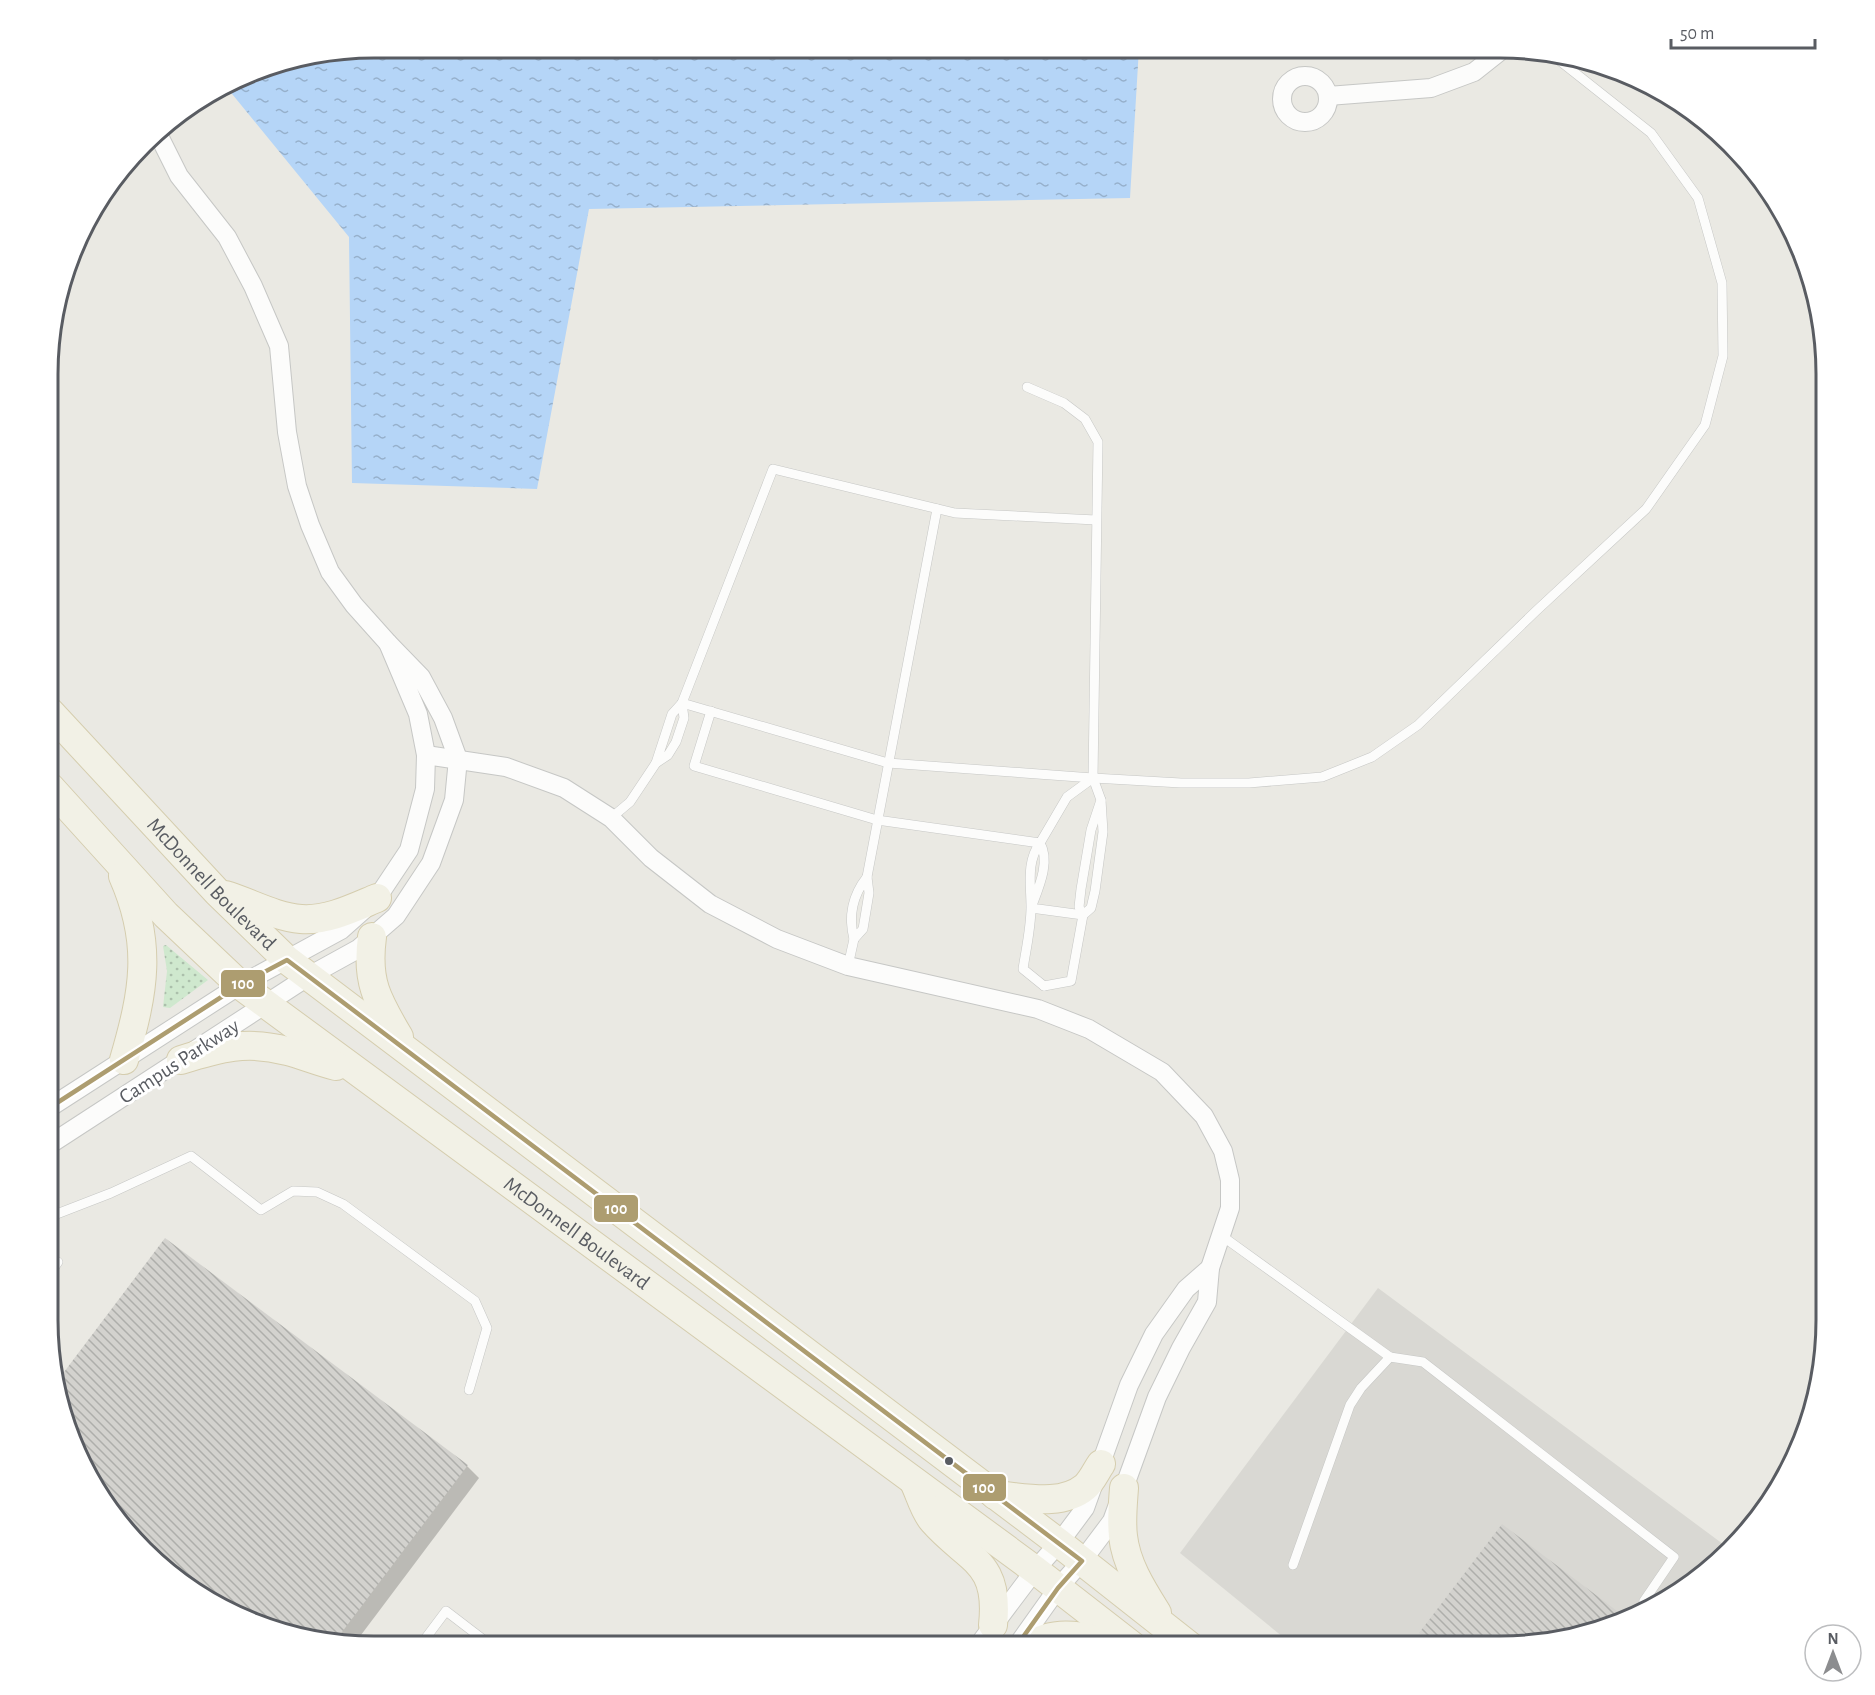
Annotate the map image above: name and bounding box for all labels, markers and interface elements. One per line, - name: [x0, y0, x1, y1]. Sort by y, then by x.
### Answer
- scale bar: [1671, 12, 1815, 50]
- text: 50 m: [1680, 25, 1714, 43]
- street label: McDonnell Boulevard: [143, 814, 280, 954]
- line badge: 100: [220, 969, 266, 998]
- text: 100: [232, 976, 254, 992]
- street label: Campus Parkway: [116, 1015, 243, 1108]
- street label: McDonnell Boulevard: [500, 1173, 653, 1294]
- line badge: 100: [593, 1194, 639, 1223]
- text: 100: [605, 1201, 627, 1217]
- unlabelled marker: [943, 1455, 955, 1467]
- line badge: 100: [962, 1473, 1007, 1502]
- text: 100: [973, 1480, 995, 1496]
- north arrow: [1803, 1623, 1863, 1683]
- text: N: [1827, 1631, 1839, 1647]

